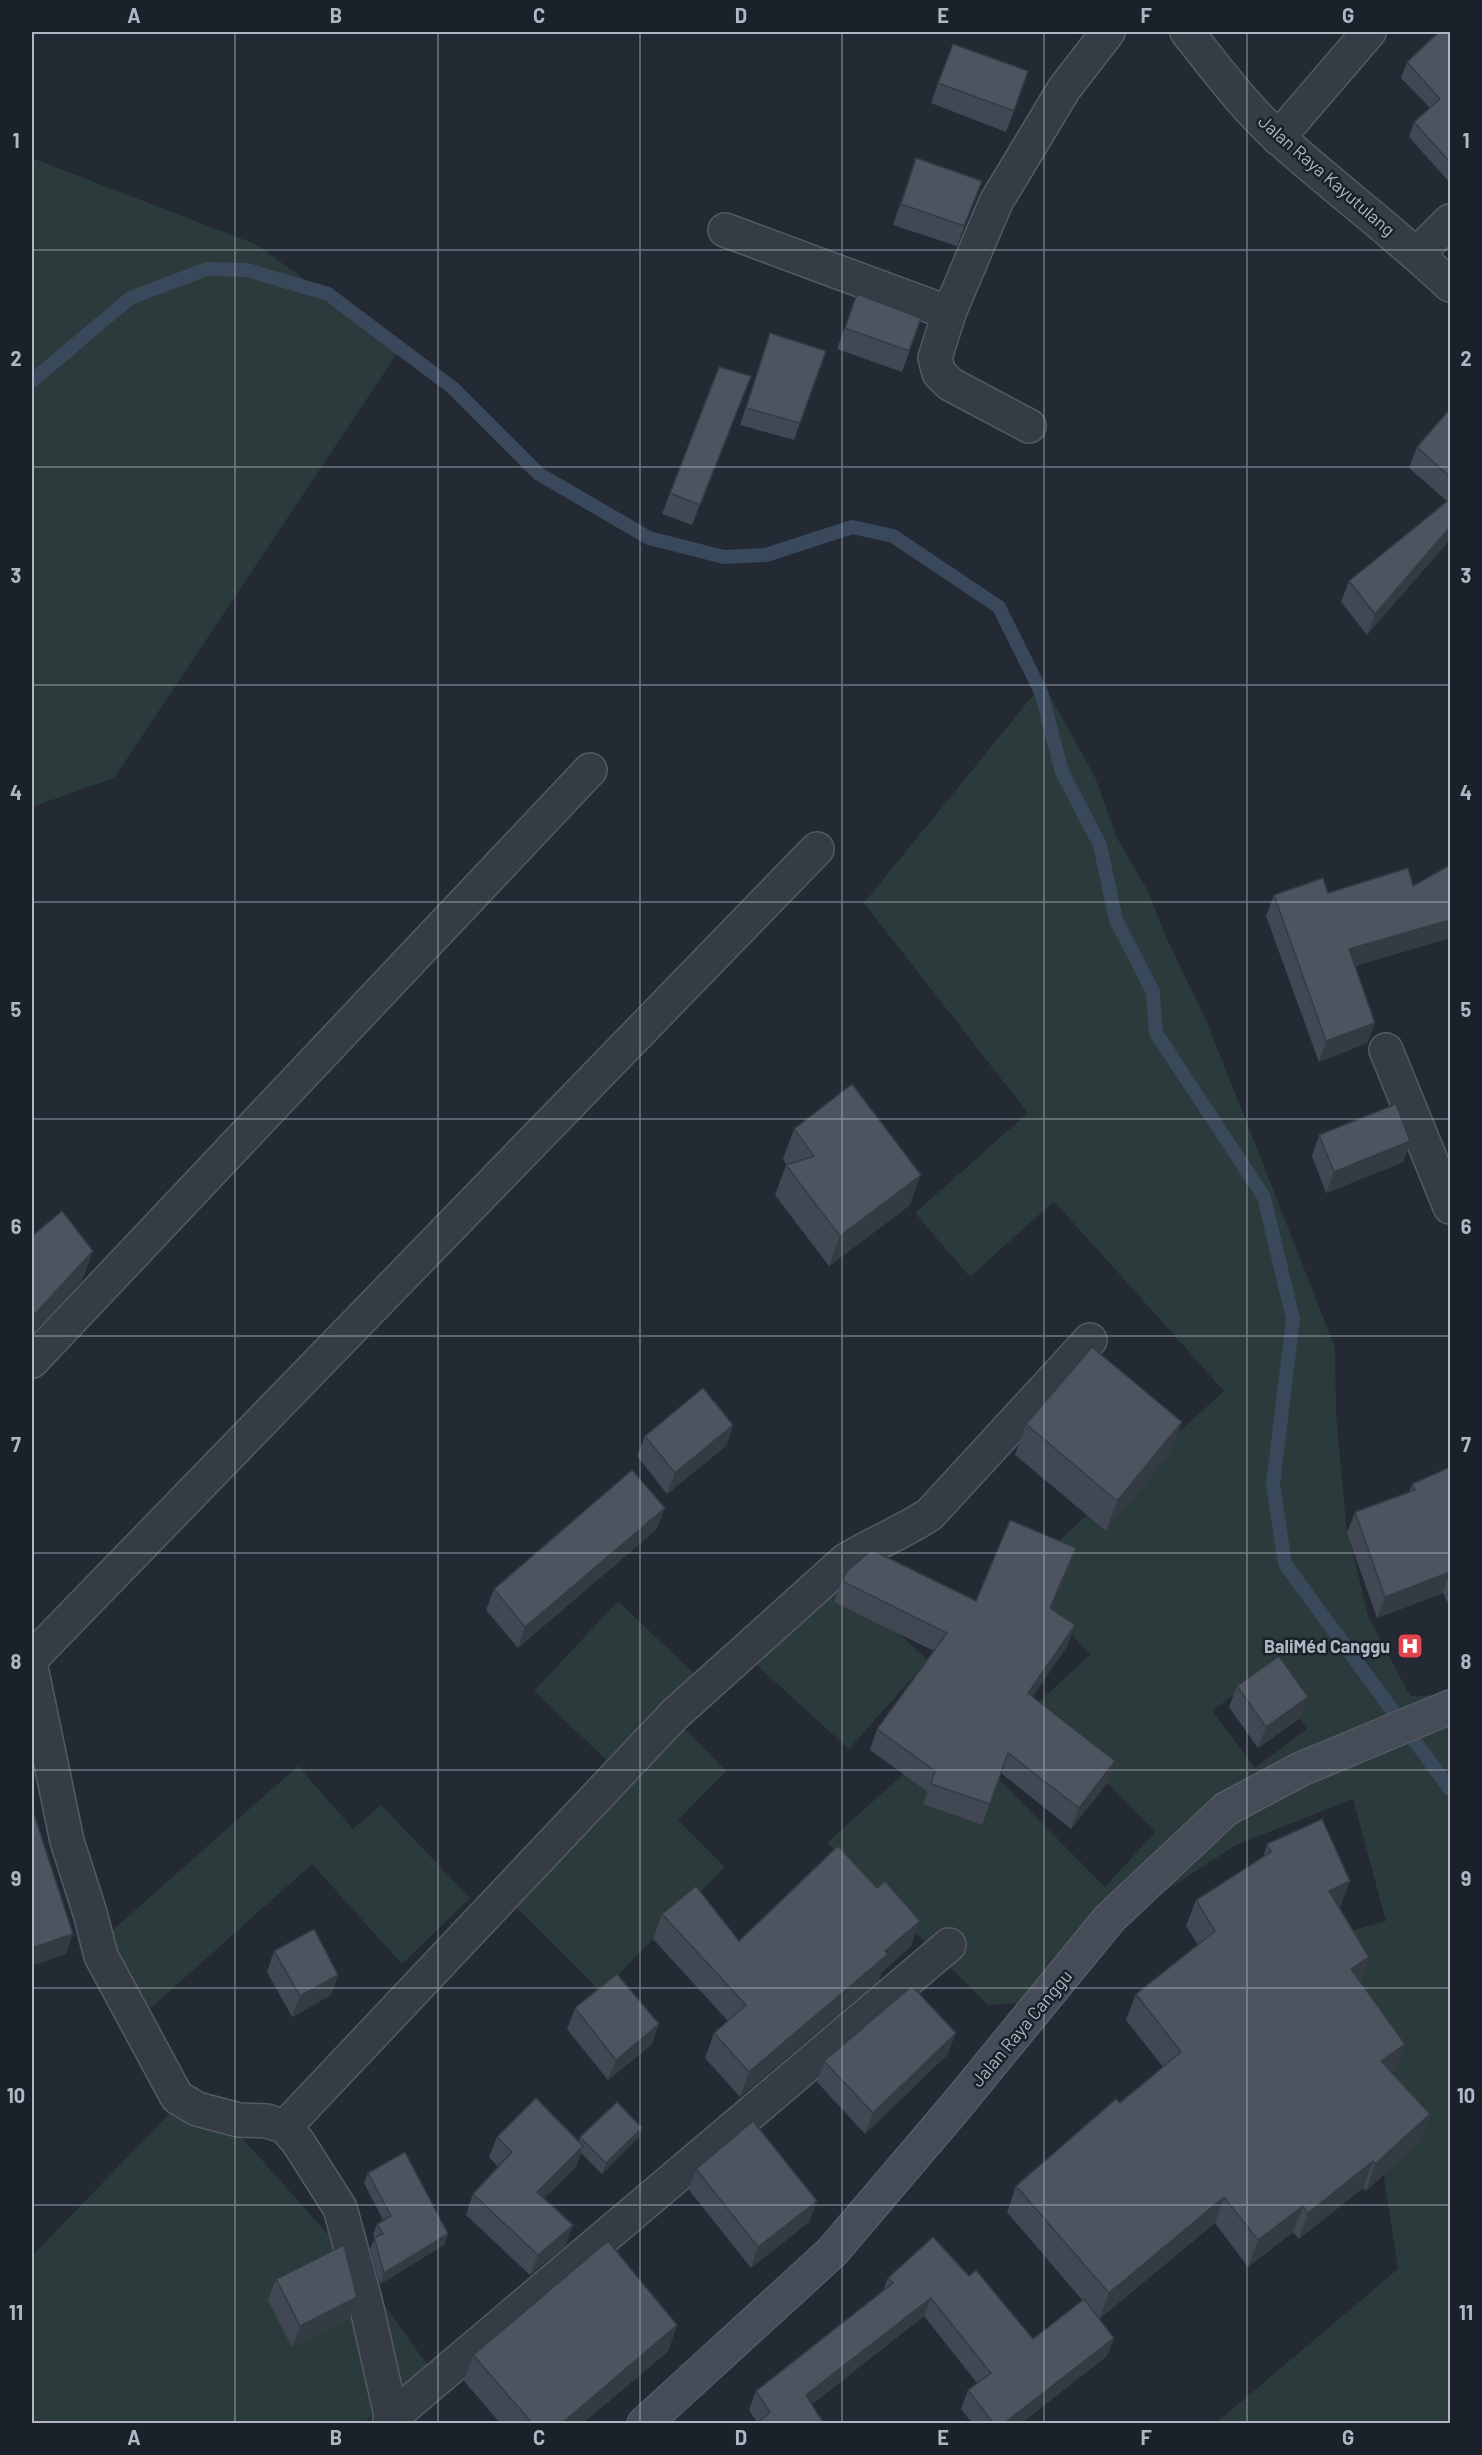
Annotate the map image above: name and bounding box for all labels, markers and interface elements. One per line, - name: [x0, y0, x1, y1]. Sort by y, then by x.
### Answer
- text: A: [127, 3, 141, 27]
- text: B: [330, 3, 342, 27]
- text: C: [533, 3, 545, 27]
- text: D: [735, 3, 747, 27]
- text: E: [937, 3, 949, 27]
- text: F: [1140, 3, 1152, 27]
- text: G: [1342, 3, 1354, 27]
- street label: Jalan Raya Kayutulang: [1254, 110, 1400, 240]
- text: 1: [12, 128, 20, 152]
- text: 1: [1462, 128, 1470, 152]
- text: 2: [10, 346, 22, 370]
- text: 2: [1460, 346, 1472, 370]
- text: 3: [11, 563, 21, 587]
- text: 3: [1461, 563, 1471, 587]
- text: 4: [10, 780, 22, 804]
- text: 4: [1460, 780, 1472, 804]
- text: 5: [11, 997, 22, 1021]
- text: 5: [1461, 997, 1472, 1021]
- text: 6: [11, 1214, 22, 1238]
- text: 6: [1461, 1214, 1472, 1238]
- text: 7: [11, 1432, 21, 1456]
- text: 7: [1461, 1432, 1471, 1456]
- hospital icon: BaliMéd Canggu: [1395, 1631, 1425, 1661]
- place label: BaliMéd Canggu: [1264, 1635, 1390, 1657]
- text: 8: [11, 1649, 22, 1673]
- text: 8: [1461, 1649, 1472, 1673]
- text: 9: [11, 1866, 21, 1890]
- text: 9: [1461, 1866, 1471, 1890]
- street label: Jalan Raya Canggu: [966, 1965, 1076, 2091]
- text: 10: [7, 2083, 25, 2107]
- text: 10: [1457, 2083, 1475, 2107]
- text: 11: [9, 2300, 23, 2324]
- text: 11: [1459, 2300, 1473, 2324]
- text: A: [127, 2425, 141, 2449]
- text: B: [330, 2425, 342, 2449]
- text: C: [533, 2425, 545, 2449]
- text: D: [735, 2425, 747, 2449]
- text: E: [937, 2425, 949, 2449]
- text: F: [1140, 2425, 1152, 2449]
- text: G: [1342, 2425, 1354, 2449]

